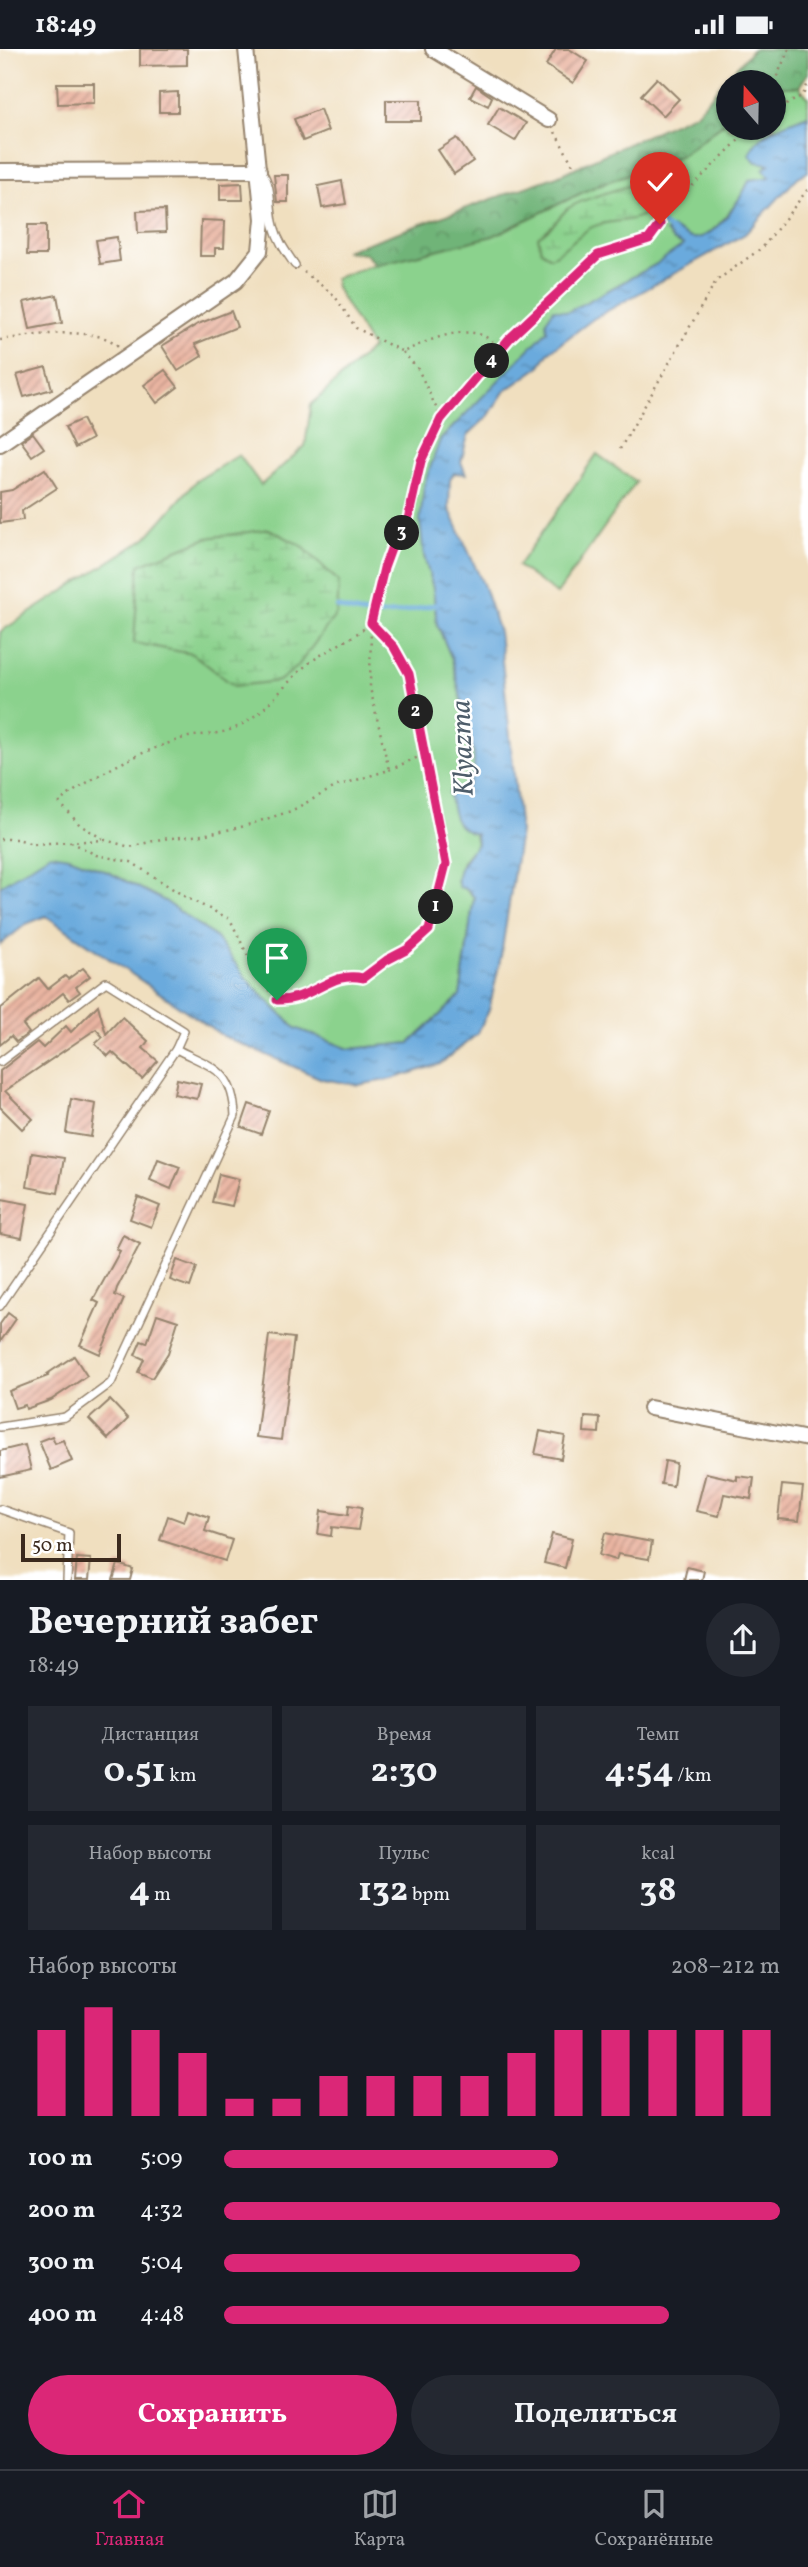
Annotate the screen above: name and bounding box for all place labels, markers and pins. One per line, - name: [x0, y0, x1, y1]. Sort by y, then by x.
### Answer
- pin: [630, 152, 690, 224]
- pin: 4: [475, 343, 510, 379]
- pin: 3: [384, 515, 420, 551]
- pin: 2: [398, 695, 434, 729]
- pin: 1: [418, 889, 453, 925]
- pin: [247, 928, 307, 1000]

